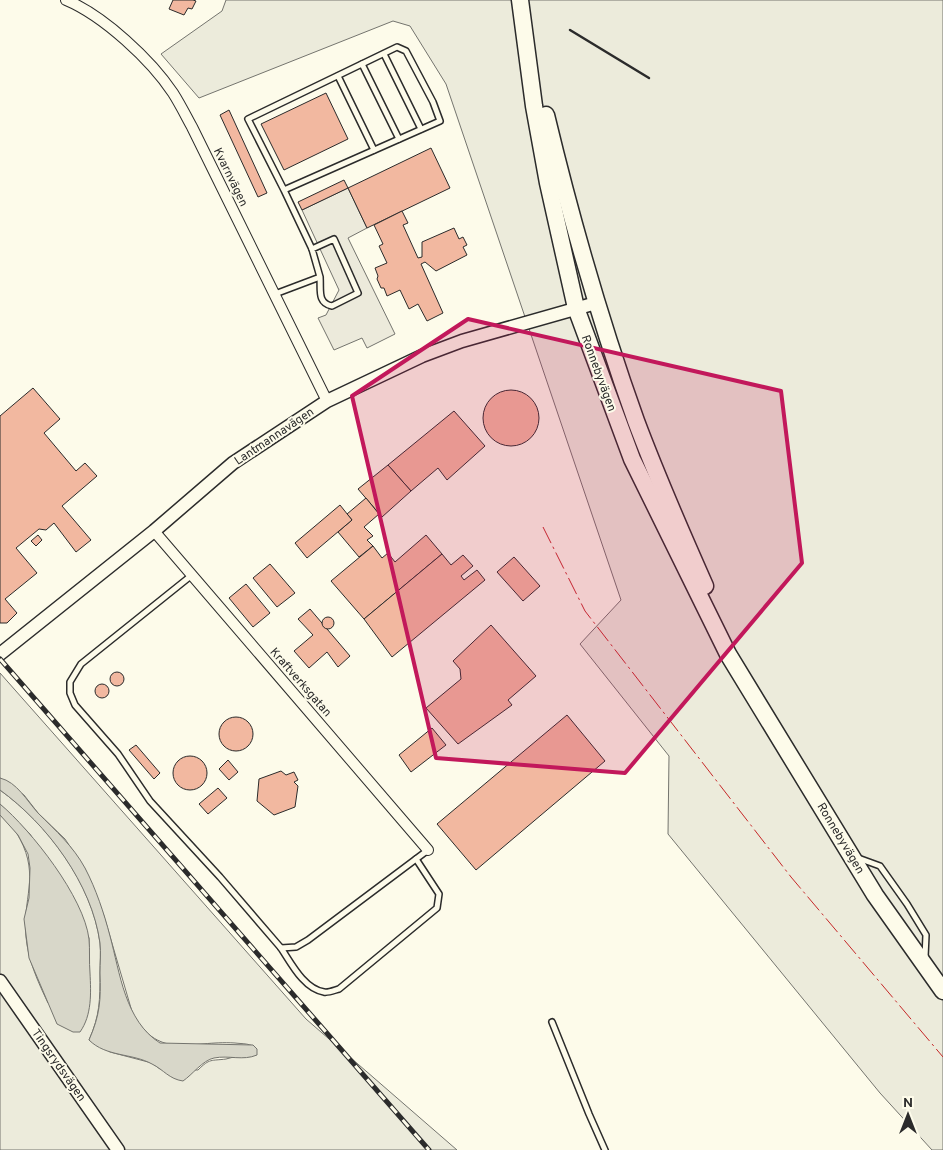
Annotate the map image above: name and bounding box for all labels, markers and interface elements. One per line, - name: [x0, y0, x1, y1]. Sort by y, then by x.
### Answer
- street label: Kvarnvägen: [209, 145, 251, 209]
- street label: Ronnebyvägen: [577, 333, 619, 414]
- street label: Lantmannavägen: [232, 404, 317, 469]
- street label: Kraftverksgatan: [266, 645, 335, 721]
- street label: Ronnebyvägen: [813, 800, 868, 877]
- street label: Tingsrydsvägen: [27, 1026, 89, 1105]
- north arrow: [883, 1090, 933, 1140]
- text: N: [903, 1095, 913, 1112]

